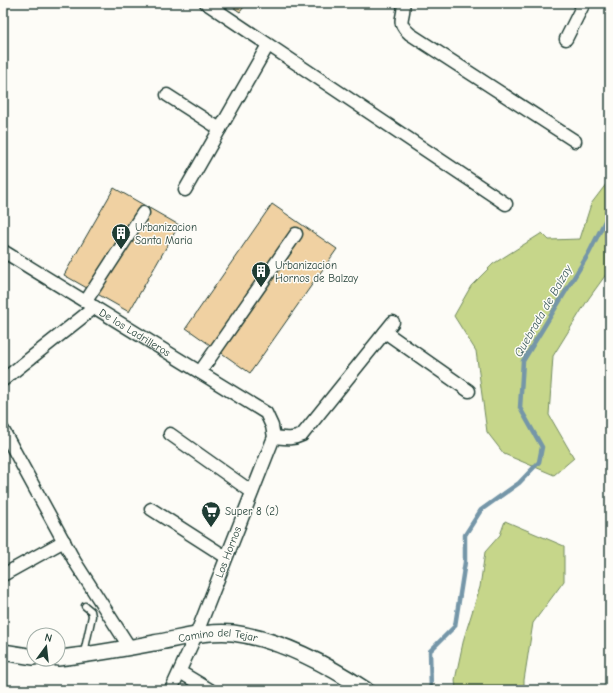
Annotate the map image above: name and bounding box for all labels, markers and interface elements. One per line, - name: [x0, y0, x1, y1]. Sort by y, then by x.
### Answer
- place label: Urbanizacion Santa Maria: [135, 221, 197, 247]
- building icon: Urbanizacion Santa Maria: [110, 222, 132, 250]
- place label: Urbanizacion Hornos de Balzay: [275, 259, 358, 285]
- building icon: Urbanizacion Hornos de Balzay: [250, 260, 272, 288]
- water label: Quebrada de Balzay: [511, 262, 575, 359]
- street label: De los Ladrilleros: [97, 306, 173, 360]
- supermarket icon: Super 8 (2): [200, 500, 222, 528]
- place label: Super 8 (2): [225, 505, 279, 518]
- street label: Los Hornos: [213, 524, 244, 580]
- street label: Camino del Tejar: [177, 626, 260, 645]
- north arrow: [26, 627, 66, 667]
- text: N: [43, 631, 54, 645]

